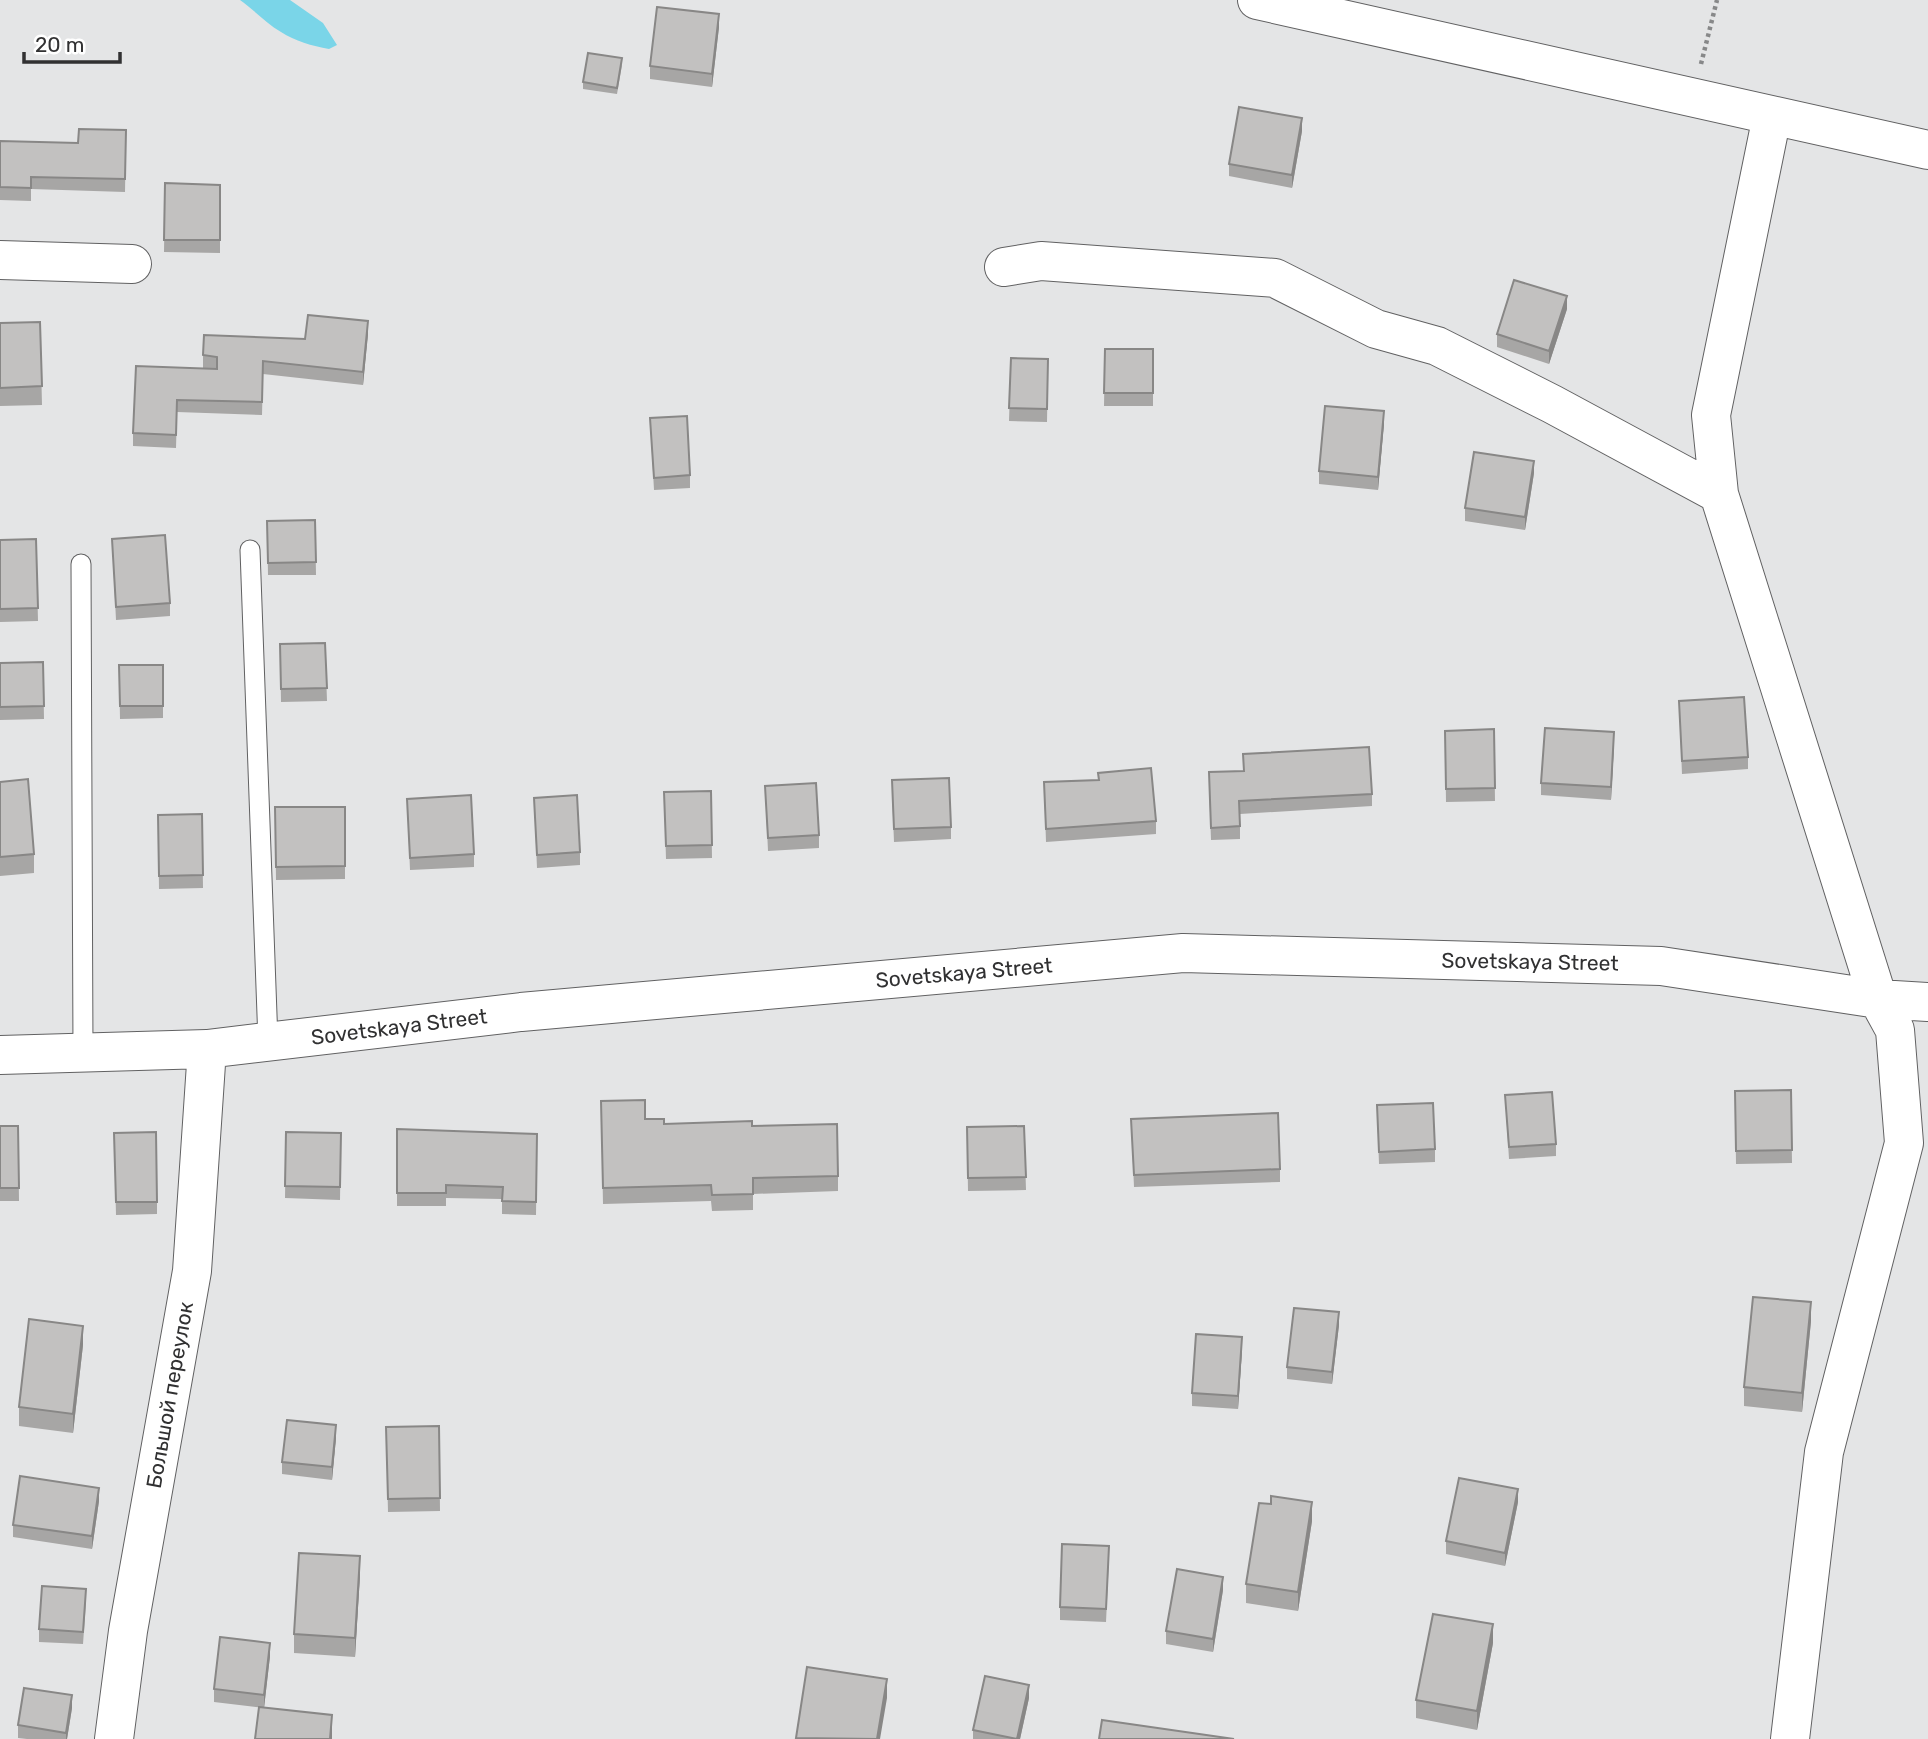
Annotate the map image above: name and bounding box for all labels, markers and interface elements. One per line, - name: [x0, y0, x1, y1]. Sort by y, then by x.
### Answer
- scale bar: [24, 21, 121, 65]
- text: 20 m: [35, 32, 84, 57]
- street label: Sovetskaya Street: [1441, 947, 1619, 976]
- street label: Sovetskaya Street: [875, 952, 1053, 993]
- street label: Sovetskaya Street: [309, 1003, 488, 1050]
- street label: Большой переулок: [141, 1300, 198, 1490]

